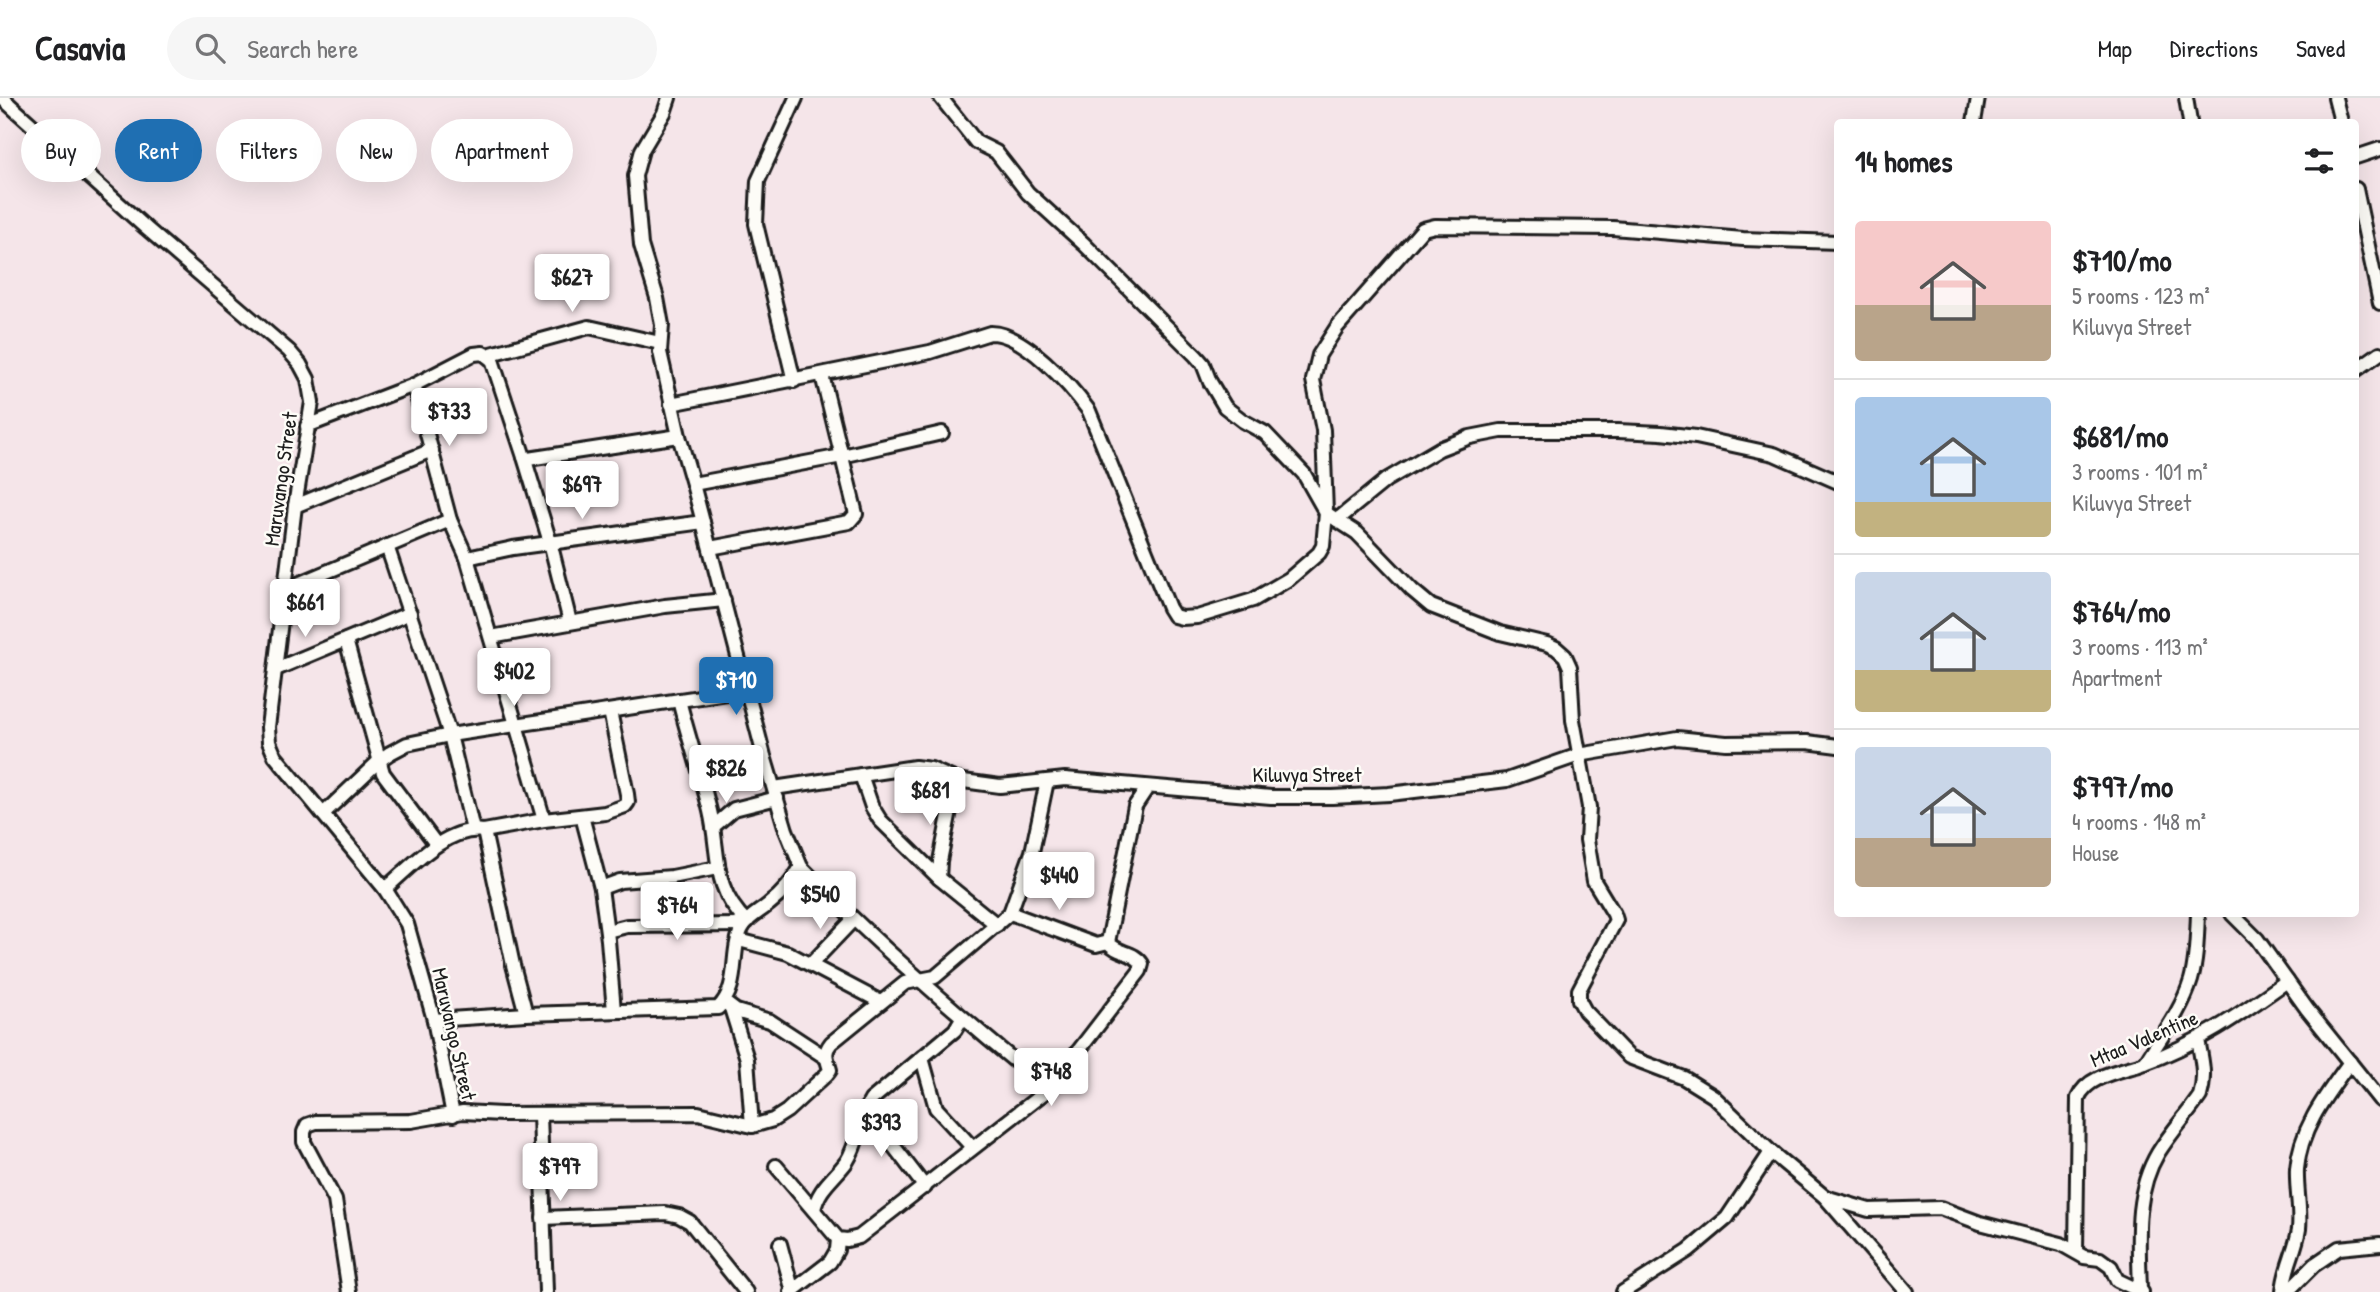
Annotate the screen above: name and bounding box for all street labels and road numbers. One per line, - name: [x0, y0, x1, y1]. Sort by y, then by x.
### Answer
- street label: Maruvango Street: [257, 409, 304, 548]
- street label: Kiluvya Street: [1253, 760, 1362, 789]
- street label: Maruvango Street: [425, 965, 484, 1104]
- street label: Mtaa Valentine: [2086, 1003, 2202, 1074]

